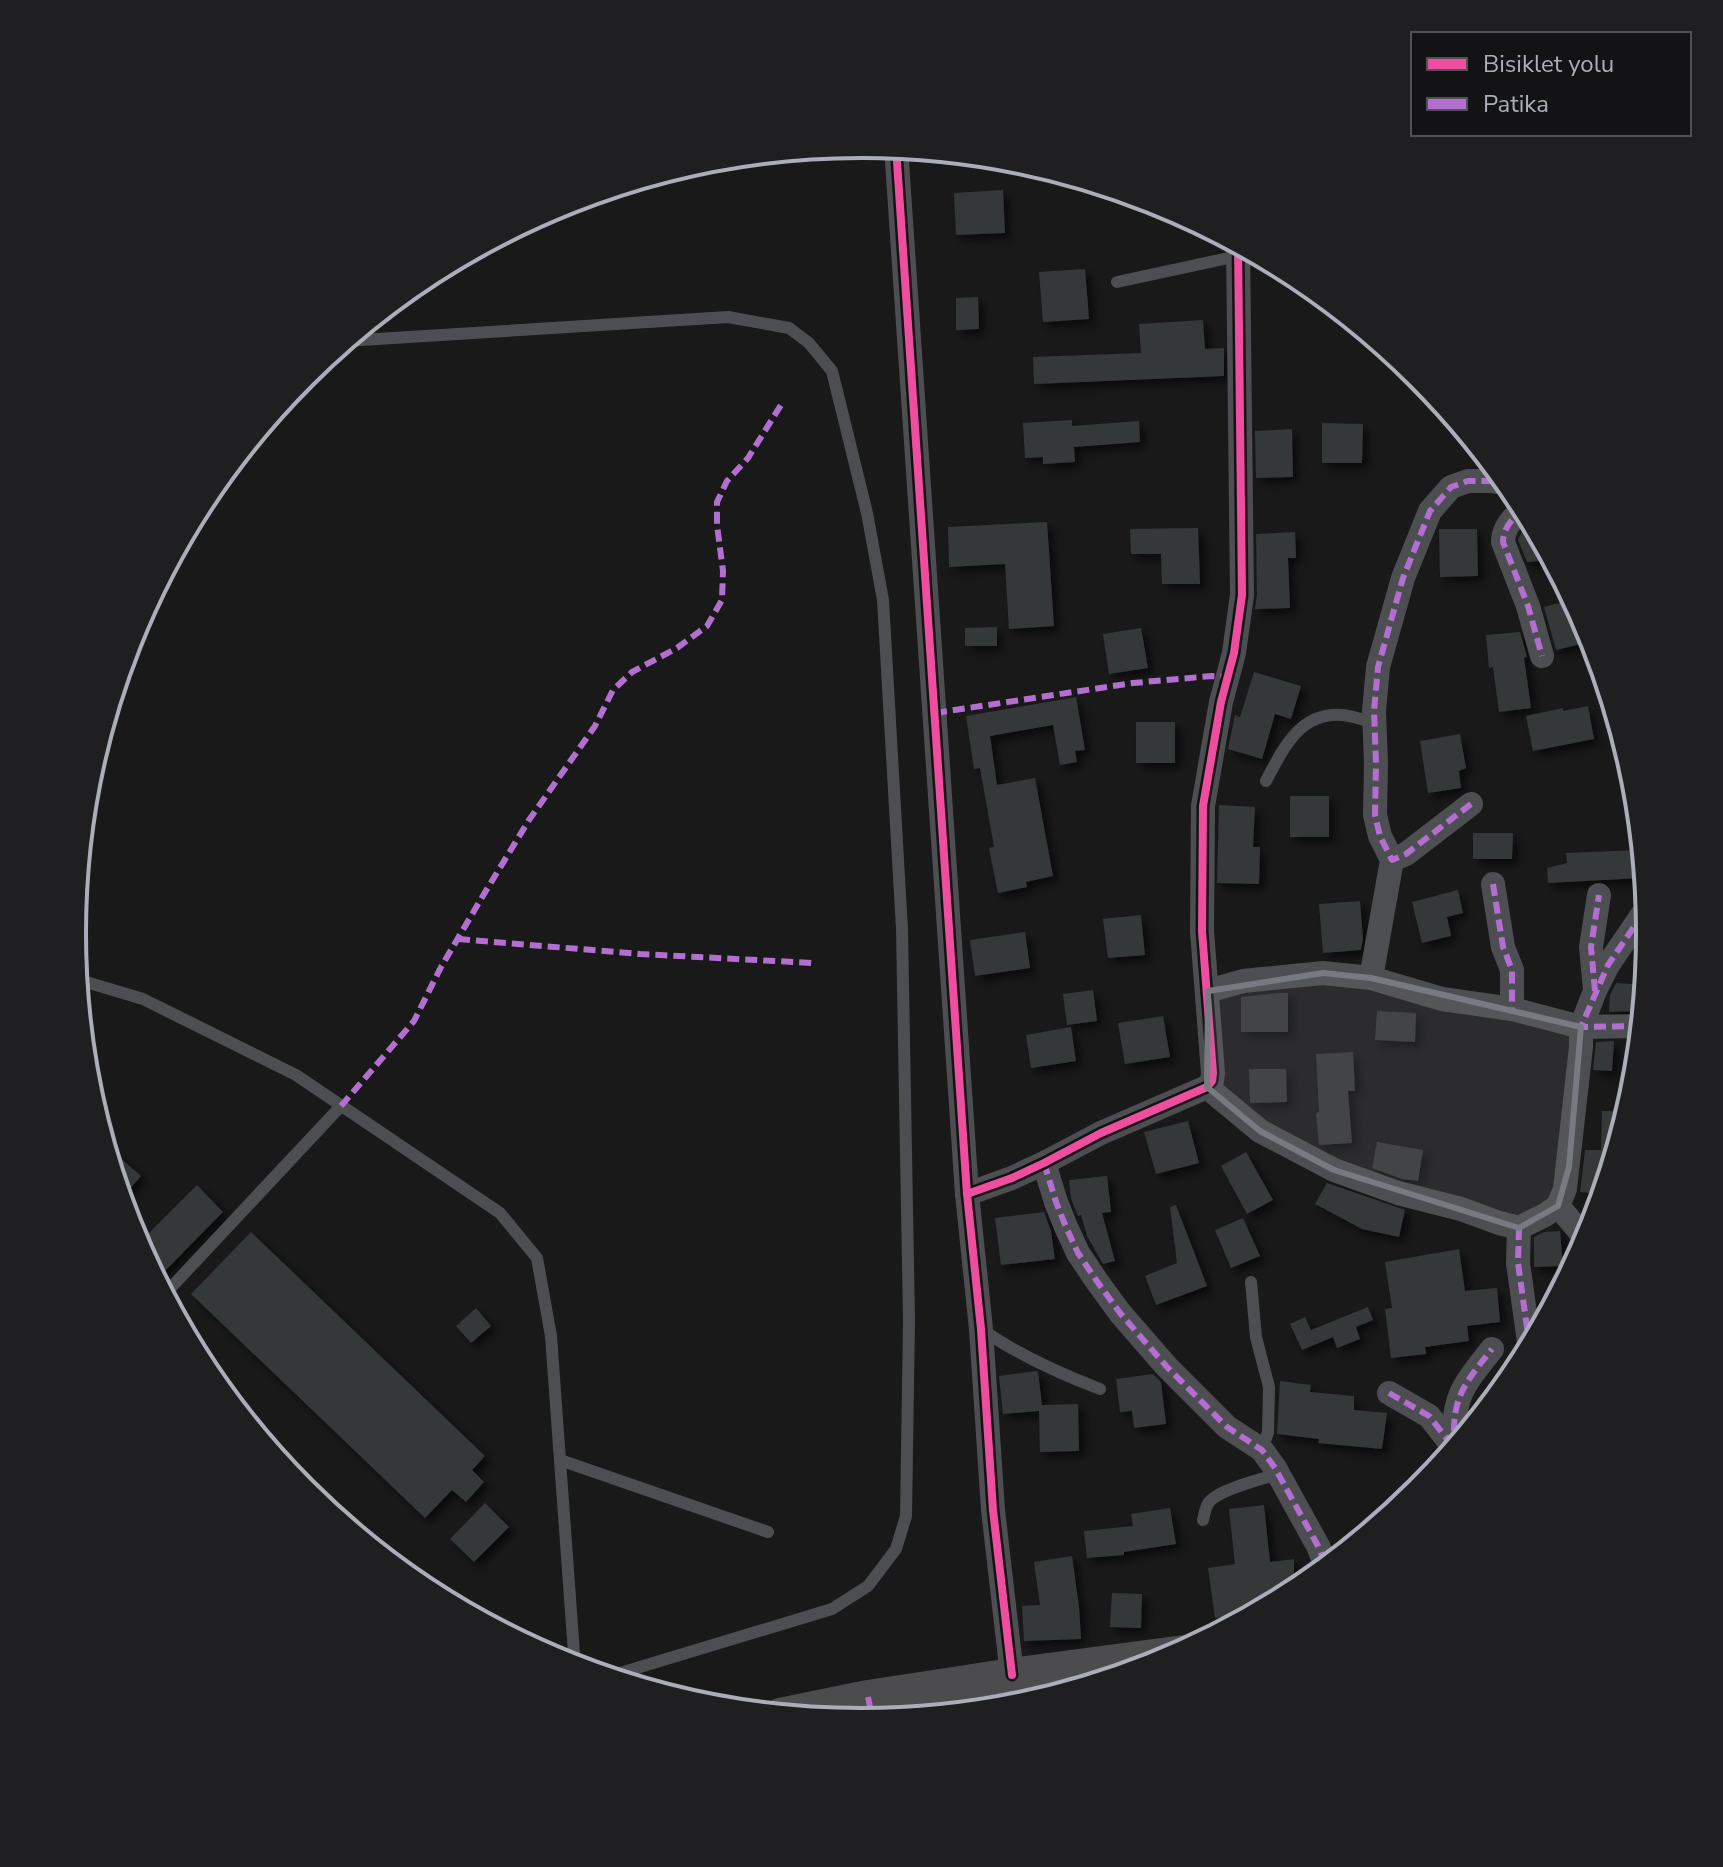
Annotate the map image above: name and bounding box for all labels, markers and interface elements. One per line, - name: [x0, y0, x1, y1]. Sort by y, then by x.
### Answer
- legend: [1411, 32, 1691, 136]
- text: Bisiklet yolu: [1483, 48, 1614, 80]
- text: Patika: [1483, 88, 1549, 120]

